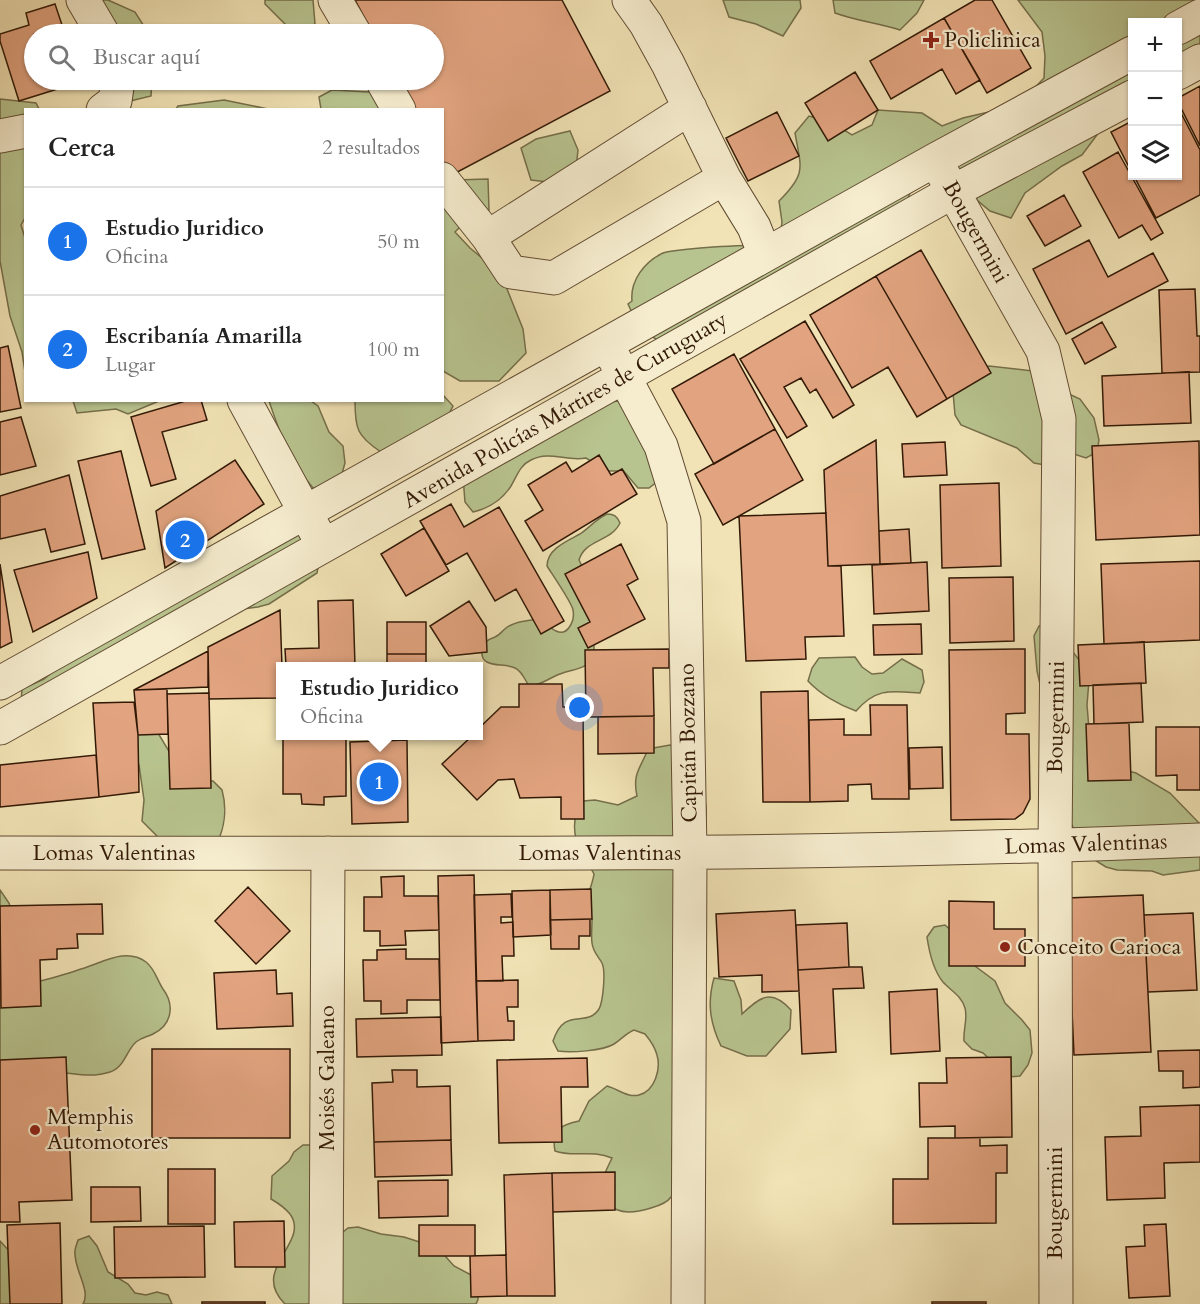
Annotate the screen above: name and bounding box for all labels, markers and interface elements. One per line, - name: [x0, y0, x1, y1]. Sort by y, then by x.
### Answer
- map controls: [1128, 18, 1182, 180]
- button: +: [1128, 18, 1182, 72]
- search box: [24, 24, 444, 90]
- place label: Policlinica: [944, 25, 1041, 55]
- marker: Policlinica: [922, 31, 940, 49]
- icon: search: [45, 41, 78, 74]
- text: Buscar aquí: [93, 42, 200, 72]
- button: −: [1128, 72, 1182, 126]
- button: layers: [1128, 126, 1182, 180]
- text: Cerca: [48, 130, 115, 165]
- text: 2 resultados: [322, 134, 420, 161]
- street label: Bougermini: [936, 175, 1016, 289]
- text: Estudio Juridico: [105, 213, 264, 243]
- text: 1: [62, 228, 73, 255]
- text: 50 m: [377, 228, 420, 255]
- text: Oficina: [105, 243, 168, 270]
- street label: Avenida Policías Mártires de Curuguaty: [397, 304, 733, 515]
- text: Escribanía Amarilla: [105, 321, 303, 351]
- text: 2: [62, 336, 73, 363]
- text: 100 m: [367, 336, 420, 363]
- text: Lugar: [105, 351, 155, 378]
- pin: 2: [166, 518, 204, 562]
- street label: Bougermini: [1040, 660, 1072, 774]
- popup: [276, 662, 483, 740]
- street label: Capitán Bozzano: [672, 663, 704, 823]
- text: Estudio Juridico: [300, 673, 459, 703]
- your location: [565, 693, 594, 722]
- text: Oficina: [300, 703, 363, 730]
- pin: 1: [360, 760, 398, 804]
- street label: Lomas Valentinas: [1004, 826, 1168, 862]
- street label: Lomas Valentinas: [33, 838, 195, 868]
- street label: Lomas Valentinas: [519, 838, 681, 868]
- place label: Conceito Carioca: [1017, 932, 1182, 962]
- marker: Conceito Carioca: [998, 940, 1012, 954]
- street label: Moisés Galeano: [312, 1005, 342, 1151]
- place label: Memphis Automotores: [47, 1102, 168, 1157]
- marker: Memphis Automotores: [28, 1123, 42, 1137]
- street label: Bougermini: [1040, 1147, 1070, 1259]

